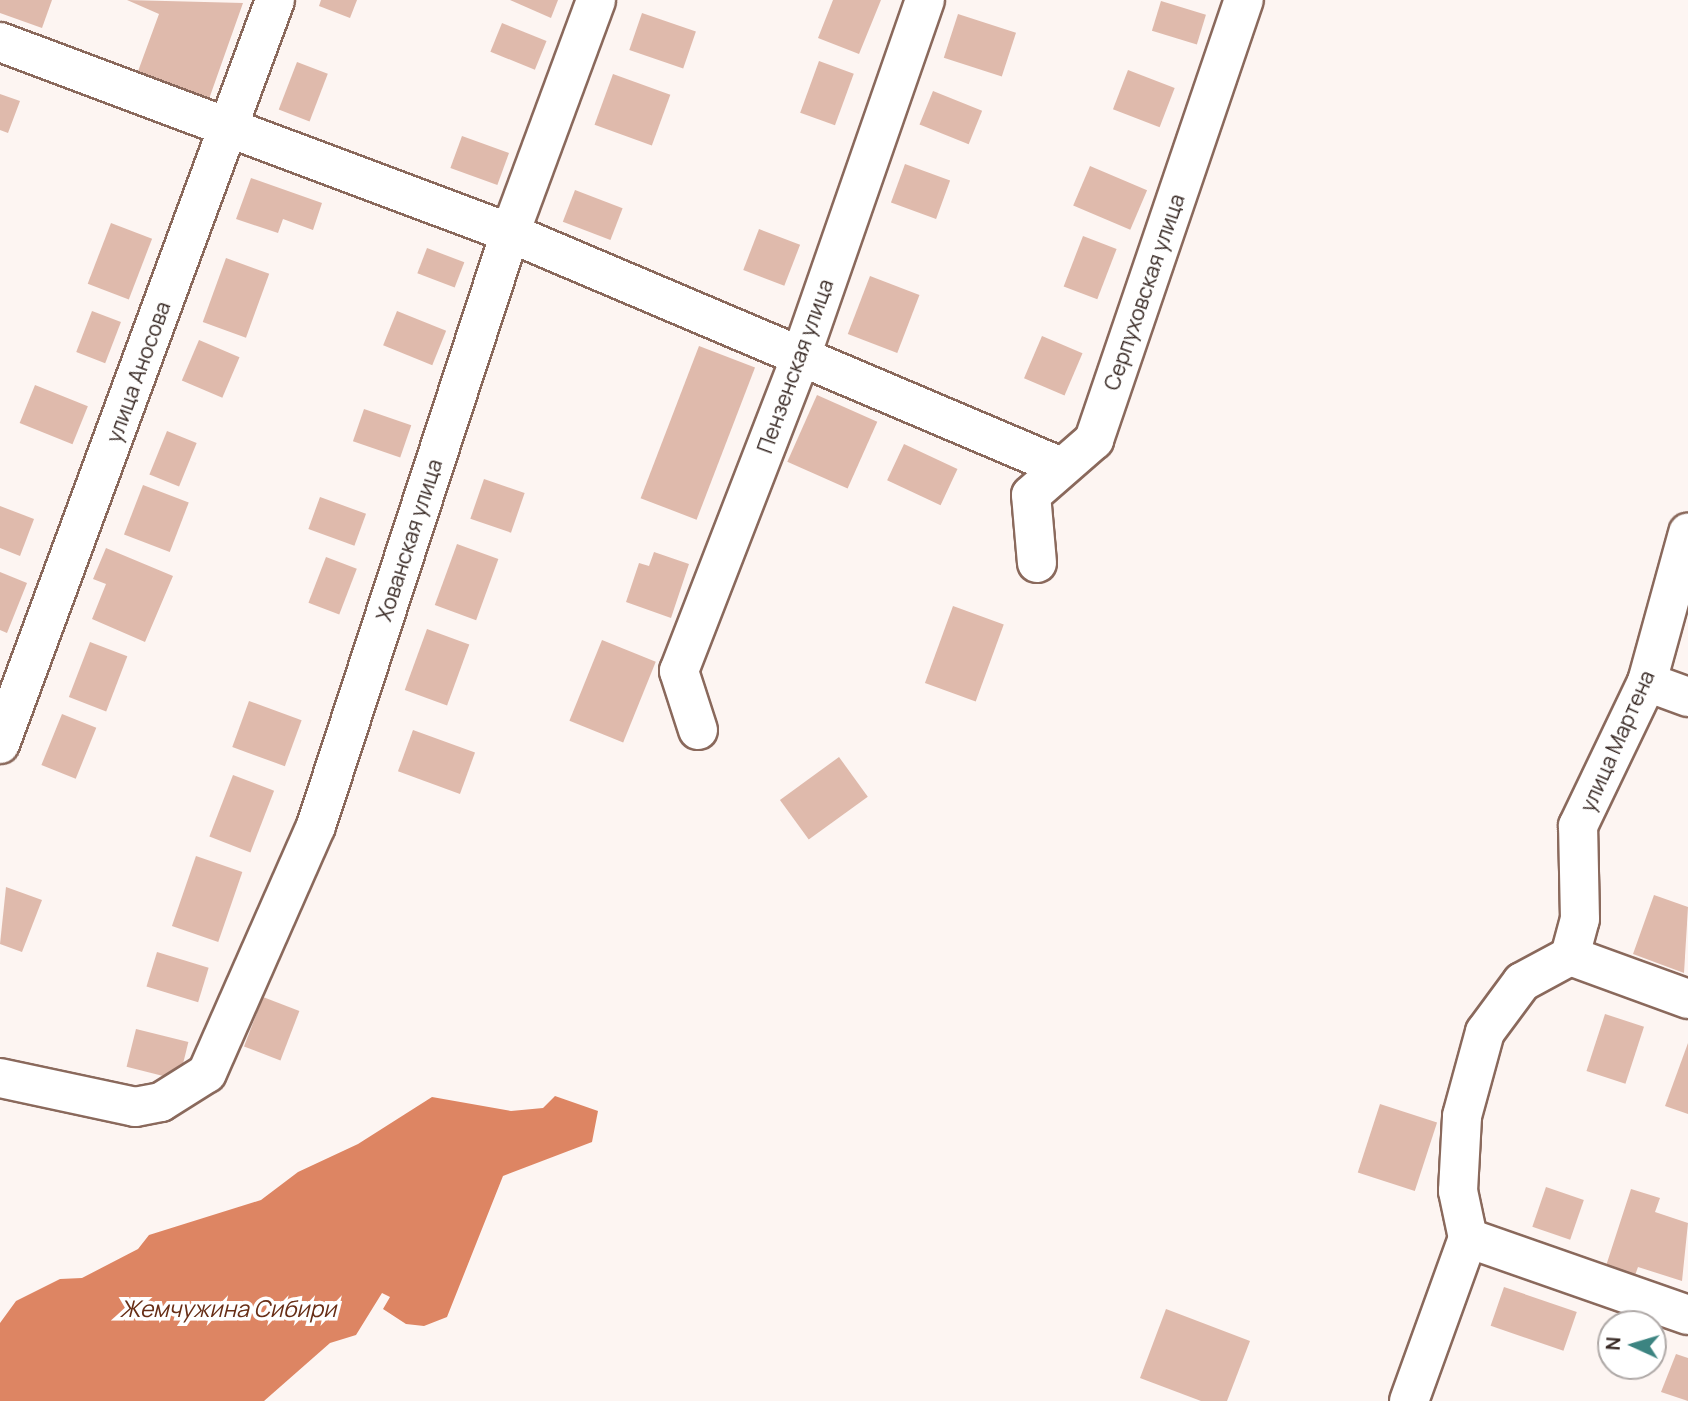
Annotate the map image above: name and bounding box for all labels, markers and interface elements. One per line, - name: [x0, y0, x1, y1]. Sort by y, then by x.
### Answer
- street label: Серпуховская улица: [1099, 191, 1189, 393]
- street label: Пензенская улица: [752, 276, 838, 456]
- street label: улица Аносова: [101, 298, 175, 446]
- street label: Хованская улица: [371, 456, 447, 624]
- street label: улица Мартена: [1575, 666, 1659, 816]
- water label: Жемчужина Сибири: [120, 1294, 336, 1322]
- north arrow: [1597, 1310, 1667, 1380]
- text: N: [1600, 1336, 1626, 1351]

